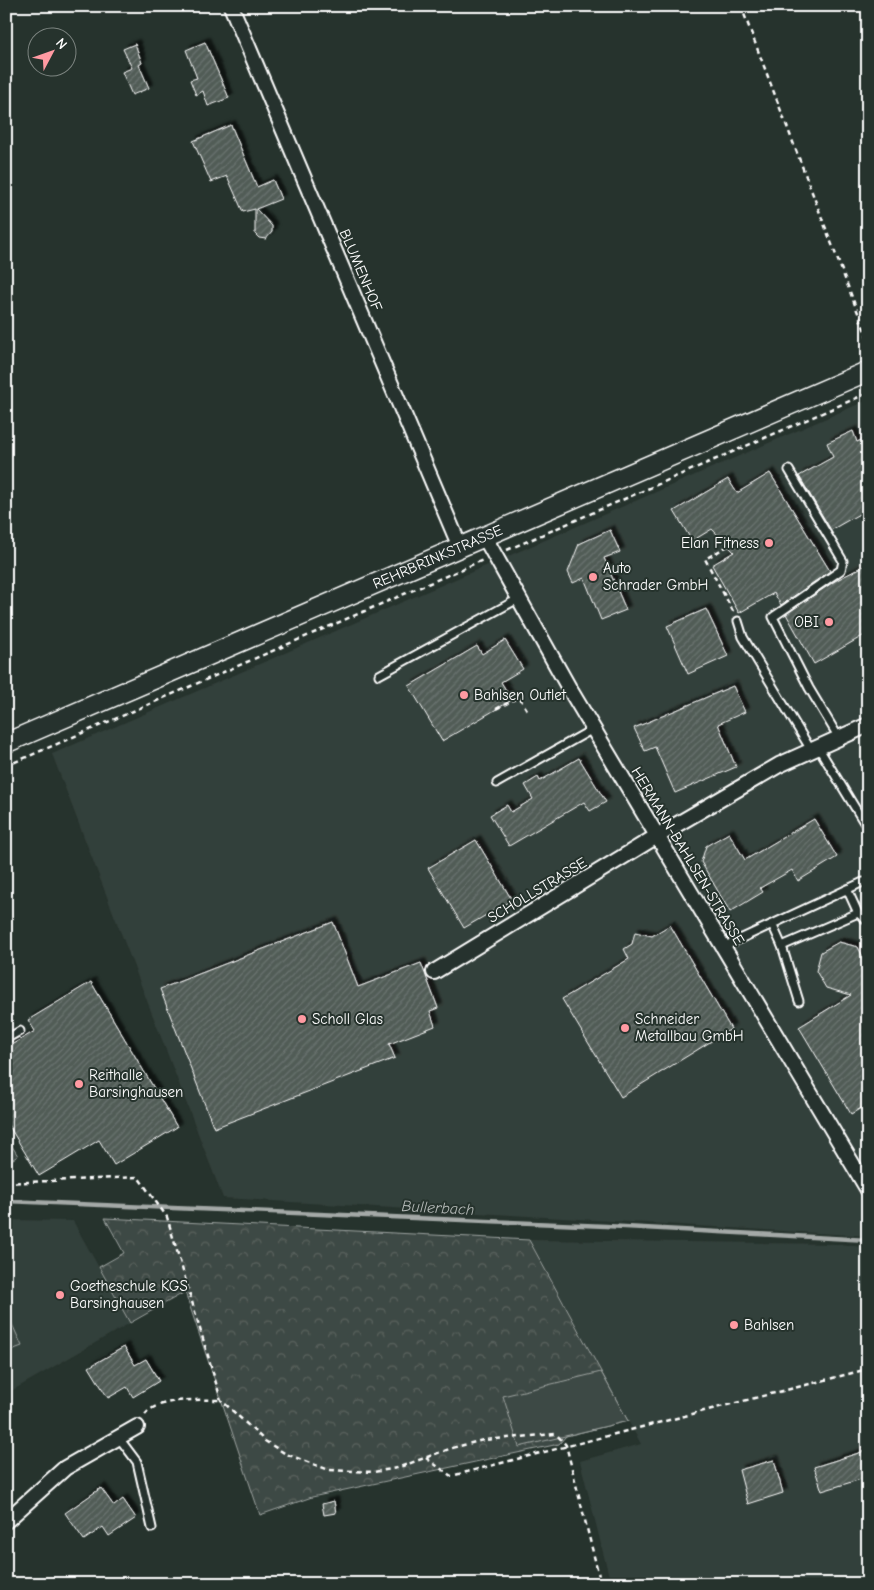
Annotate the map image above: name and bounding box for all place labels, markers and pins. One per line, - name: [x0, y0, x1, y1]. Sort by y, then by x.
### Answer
- place label: Elan Fitness: [681, 534, 759, 552]
- marker: Elan Fitness: [763, 537, 775, 549]
- place label: Auto Schrader GmbH: [603, 559, 708, 594]
- marker: Auto Schrader GmbH: [587, 571, 599, 583]
- place label: OBI: [794, 613, 819, 631]
- marker: OBI: [823, 616, 835, 628]
- place label: Bahlsen Outlet: [474, 686, 567, 704]
- marker: Bahlsen Outlet: [458, 689, 470, 701]
- place label: Scholl Glas: [312, 1010, 383, 1028]
- place label: Schneider Metallbau GmbH: [635, 1010, 744, 1045]
- marker: Scholl Glas: [296, 1013, 308, 1025]
- marker: Schneider Metallbau GmbH: [619, 1022, 631, 1034]
- place label: Reithalle Barsinghausen: [89, 1066, 183, 1101]
- marker: Reithalle Barsinghausen: [73, 1078, 85, 1090]
- place label: Goetheschule KGS Barsinghausen: [70, 1277, 188, 1312]
- marker: Goetheschule KGS Barsinghausen: [54, 1289, 66, 1301]
- place label: Bahlsen: [744, 1316, 794, 1334]
- marker: Bahlsen: [728, 1319, 740, 1331]

